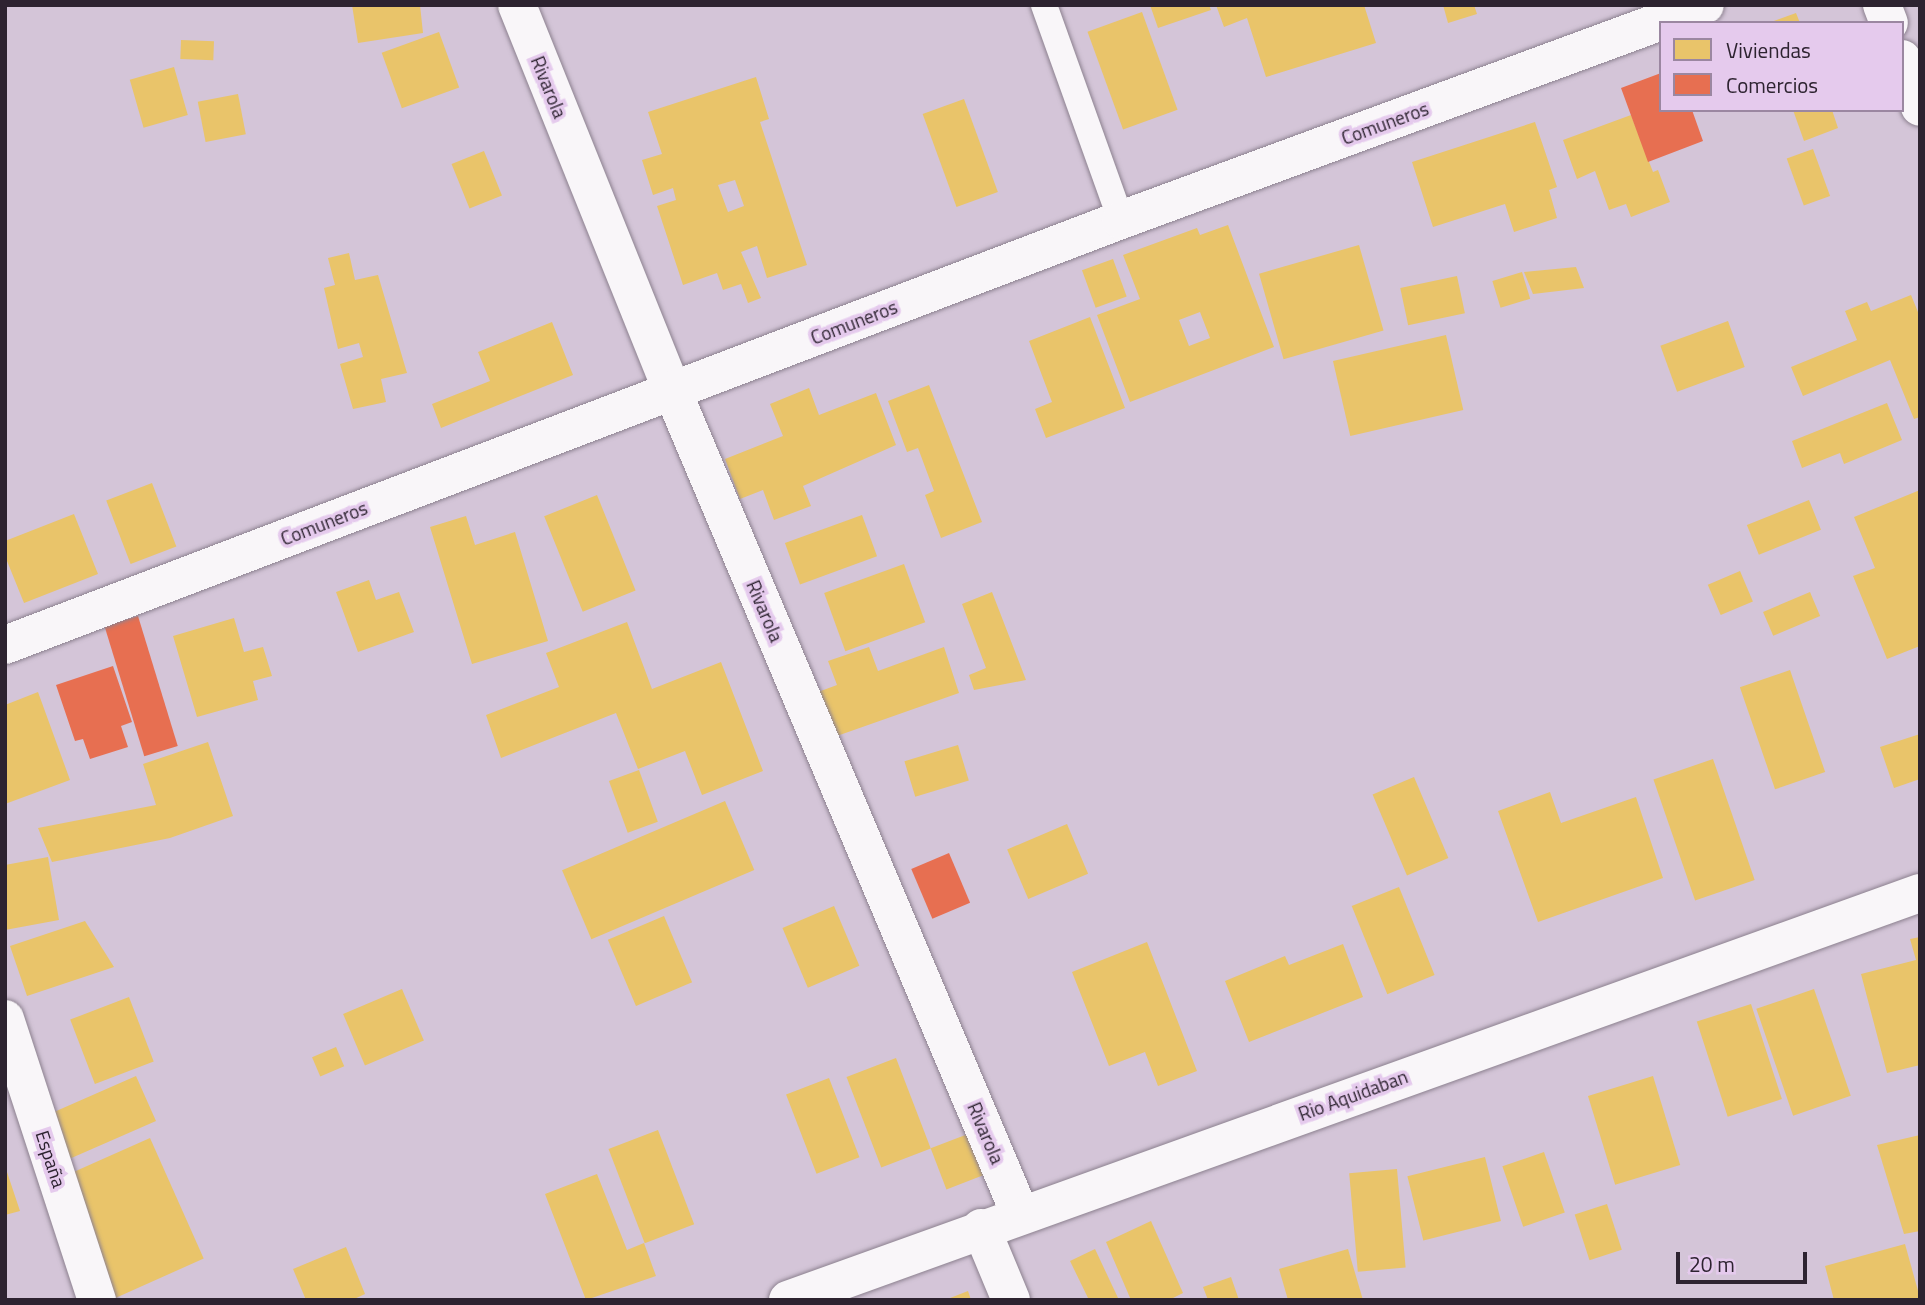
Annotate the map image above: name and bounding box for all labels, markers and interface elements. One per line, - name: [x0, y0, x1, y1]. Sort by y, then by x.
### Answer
- legend: [1659, 21, 1904, 112]
- text: Viviendas: [1726, 34, 1811, 66]
- street label: Rivarola: [526, 53, 572, 121]
- text: Comercios: [1726, 69, 1818, 101]
- street label: Comuneros: [1338, 97, 1432, 149]
- street label: Comuneros: [807, 295, 901, 349]
- street label: Comuneros: [277, 496, 371, 550]
- street label: Rivarola: [742, 577, 788, 645]
- street label: Rio Aquidaban: [1295, 1065, 1411, 1125]
- street label: Rivarola: [963, 1099, 1009, 1167]
- street label: España: [31, 1128, 71, 1190]
- scale bar: [1680, 1238, 1811, 1282]
- text: 20 m: [1689, 1248, 1735, 1280]

